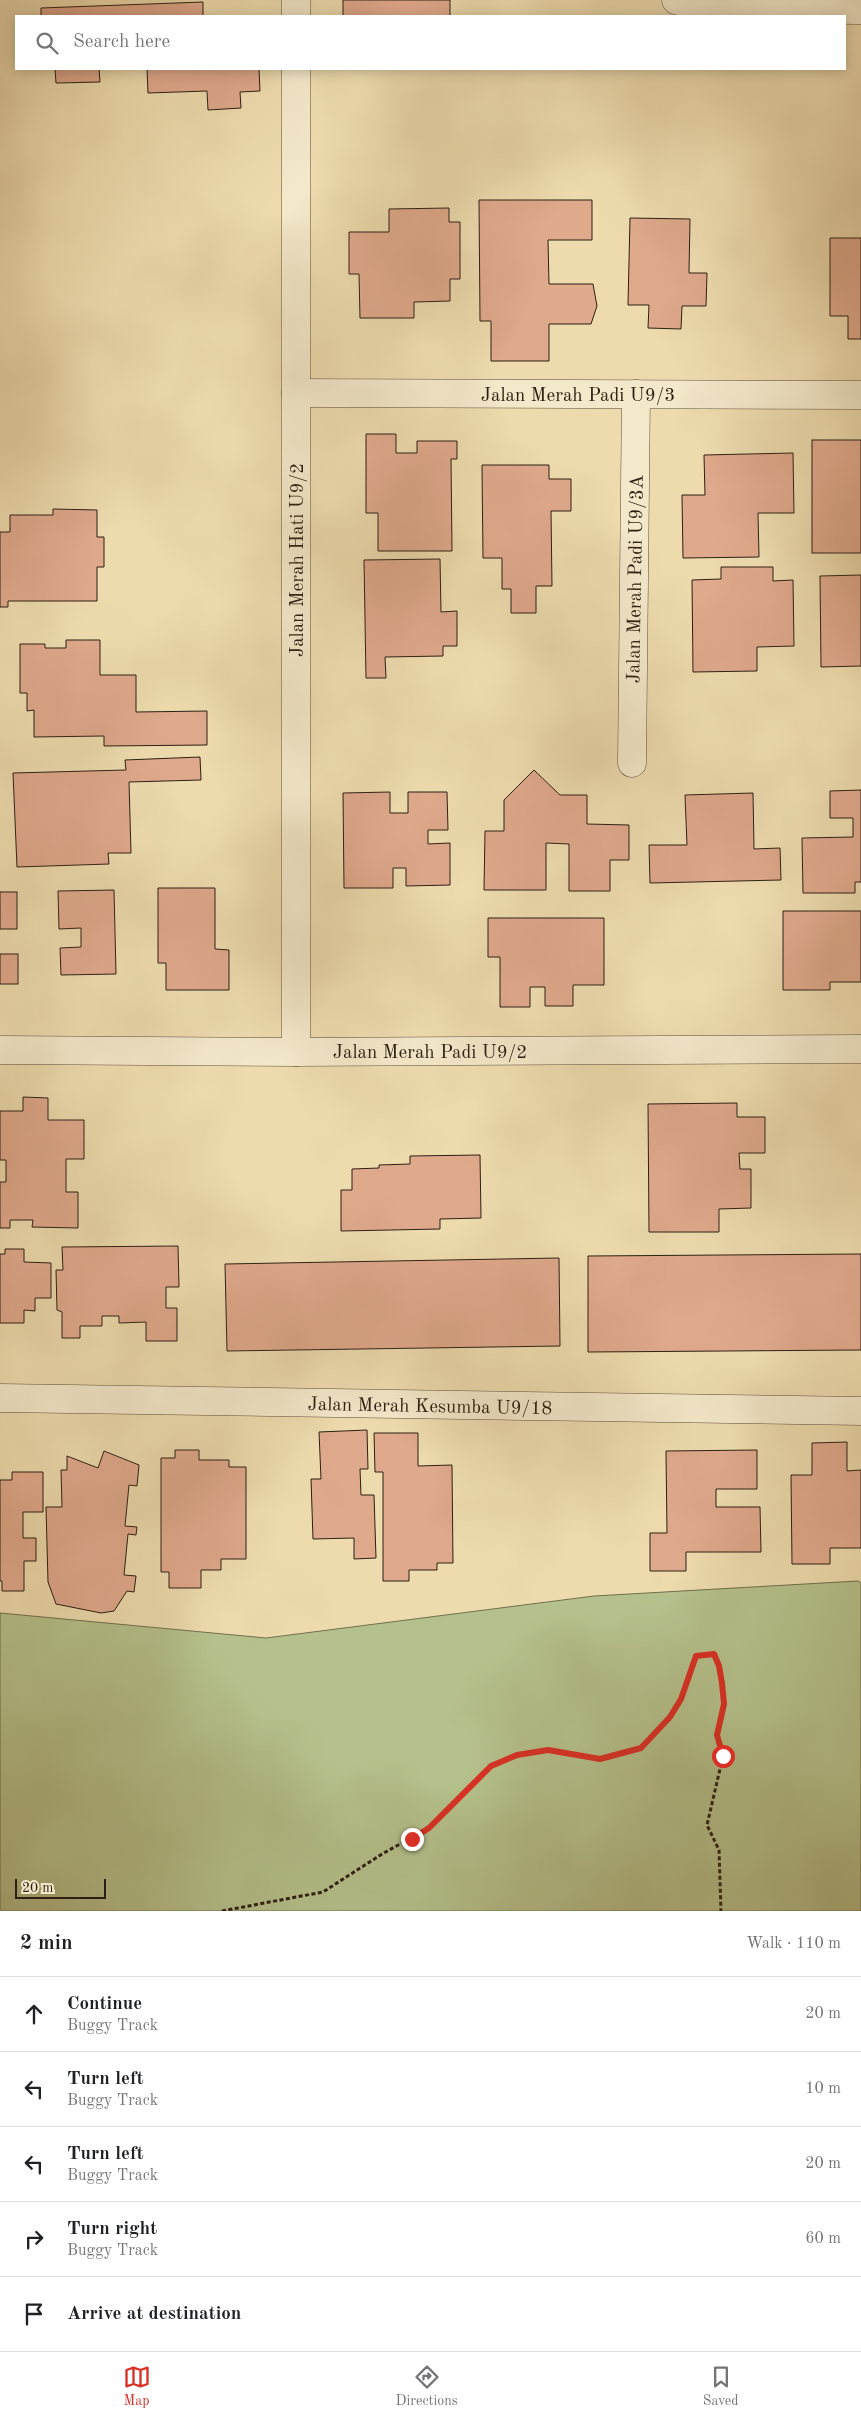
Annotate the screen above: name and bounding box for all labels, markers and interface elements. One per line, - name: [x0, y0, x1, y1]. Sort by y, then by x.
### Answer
- search box: [15, 15, 846, 70]
- icon: search: [33, 29, 61, 57]
- text: Search here: [73, 33, 170, 52]
- street label: Jalan Merah Padi U9/3: [481, 387, 675, 406]
- street label: Jalan Merah Hati U9/2: [289, 463, 308, 657]
- street label: Jalan Merah Padi U9/3A: [625, 474, 648, 684]
- street label: Jalan Merah Padi U9/2: [333, 1044, 527, 1063]
- street label: Jalan Merah Kesumba U9/18: [307, 1396, 552, 1419]
- route start: [712, 1745, 735, 1768]
- route end: [401, 1828, 424, 1851]
- scale bar: [15, 1876, 106, 1899]
- text: 20 m: [22, 1881, 53, 1895]
- text: 2 min: [20, 1933, 73, 1954]
- text: Walk · 110 m: [746, 1936, 841, 1952]
- text: Continue: [67, 1995, 142, 2014]
- icon: ahead: [20, 2000, 48, 2028]
- text: 20 m: [805, 2006, 841, 2022]
- text: Buggy Track: [67, 2018, 158, 2034]
- text: Turn left: [67, 2070, 144, 2089]
- icon: left: [20, 2075, 48, 2103]
- text: 10 m: [805, 2081, 841, 2097]
- text: Buggy Track: [67, 2093, 158, 2109]
- text: Turn left: [67, 2145, 144, 2164]
- icon: left: [20, 2150, 48, 2178]
- text: 20 m: [805, 2156, 841, 2172]
- text: Buggy Track: [67, 2168, 158, 2184]
- text: Turn right: [67, 2220, 157, 2239]
- icon: right: [20, 2225, 48, 2253]
- text: 60 m: [805, 2231, 841, 2247]
- text: Buggy Track: [67, 2243, 158, 2259]
- icon: arrive: [20, 2300, 48, 2328]
- text: Arrive at destination: [67, 2305, 241, 2324]
- tab: Map: [123, 2363, 151, 2410]
- tab: Directions: [396, 2363, 458, 2410]
- tab: Saved: [703, 2363, 738, 2410]

